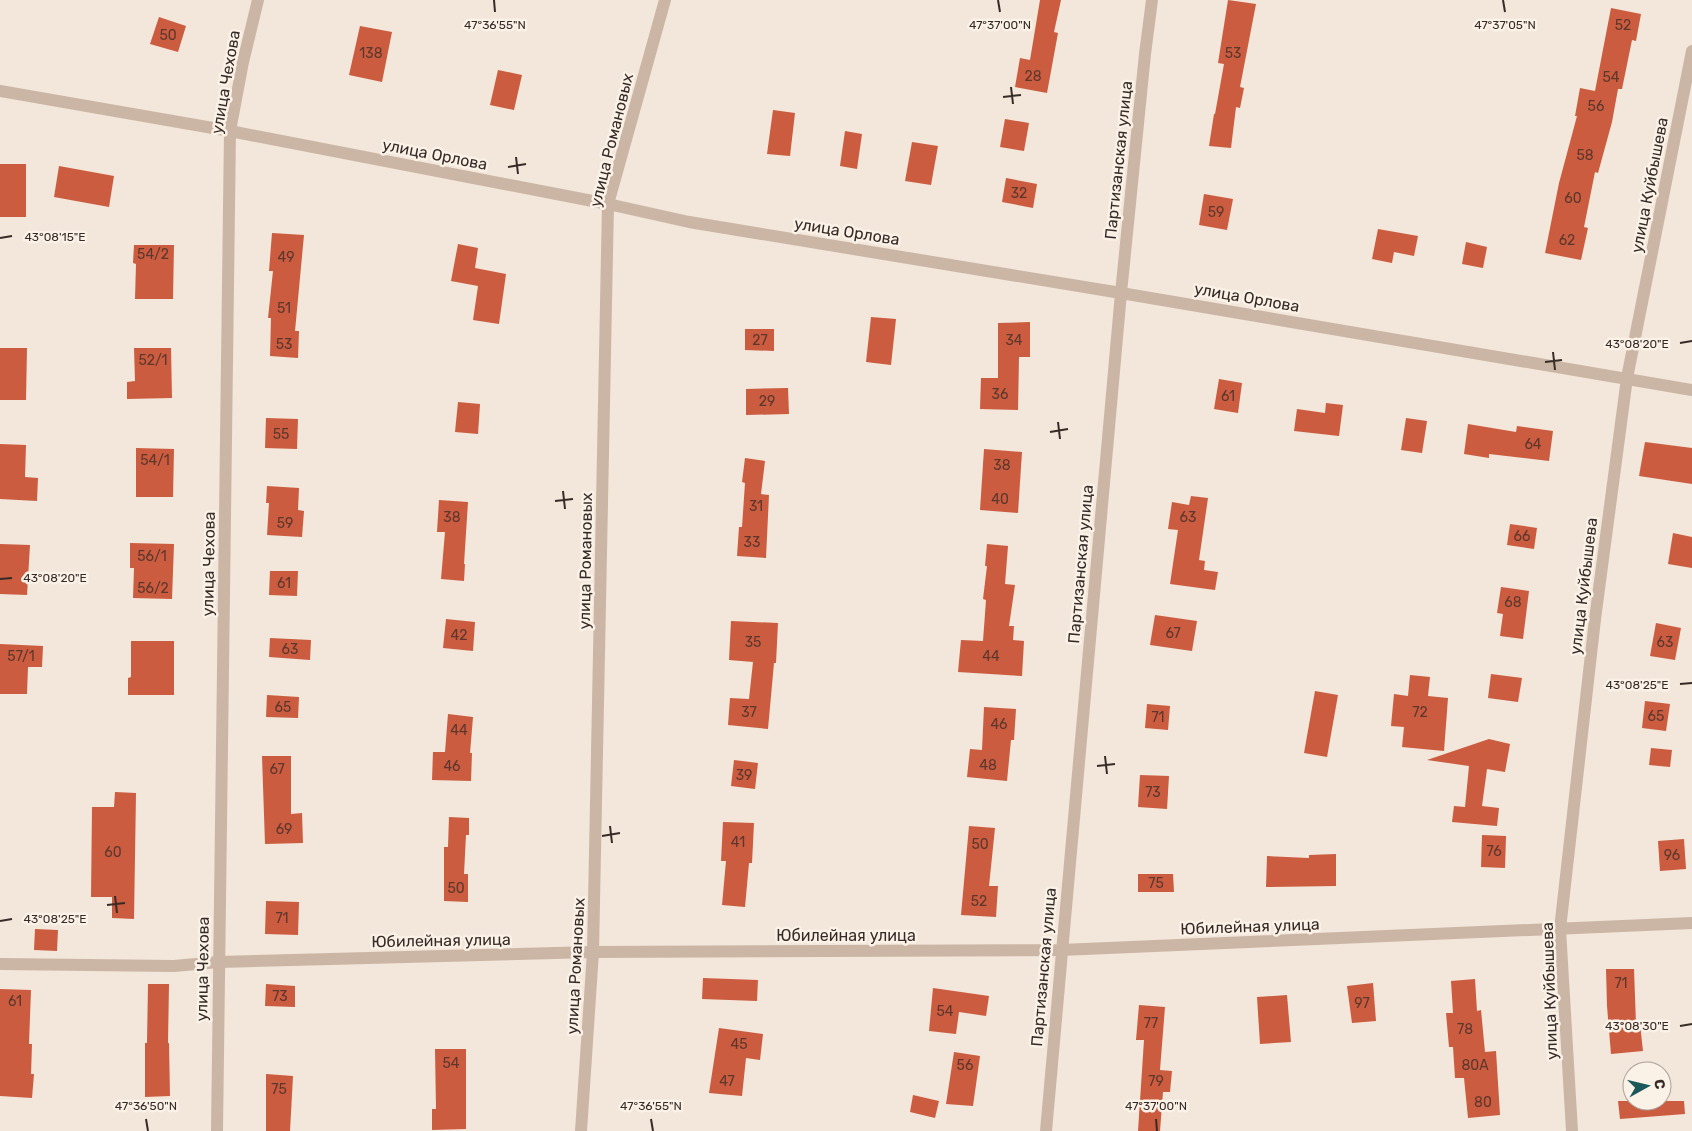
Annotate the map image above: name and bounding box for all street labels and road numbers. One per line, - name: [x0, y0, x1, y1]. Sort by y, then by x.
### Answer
- street label: улица Чехова: [207, 29, 244, 135]
- street label: улица Романовых: [586, 71, 637, 209]
- street label: Партизанская улица: [1101, 80, 1136, 240]
- street label: улица Куйбышева: [1627, 116, 1672, 255]
- street label: улица Орлова: [381, 135, 489, 174]
- street label: улица Орлова: [793, 214, 901, 249]
- street label: улица Орлова: [1193, 279, 1301, 316]
- street label: Партизанская улица: [1064, 484, 1097, 644]
- street label: улица Романовых: [575, 492, 596, 630]
- street label: улица Чехова: [198, 511, 219, 617]
- street label: улица Куйбышева: [1566, 516, 1601, 656]
- street label: Партизанская улица: [1027, 887, 1060, 1047]
- street label: улица Романовых: [562, 897, 589, 1035]
- street label: Юбилейная улица: [1180, 915, 1320, 938]
- street label: улица Чехова: [192, 916, 213, 1022]
- street label: улица Куйбышева: [1538, 922, 1561, 1060]
- street label: Юбилейная улица: [776, 926, 916, 945]
- street label: Юбилейная улица: [371, 930, 511, 951]

